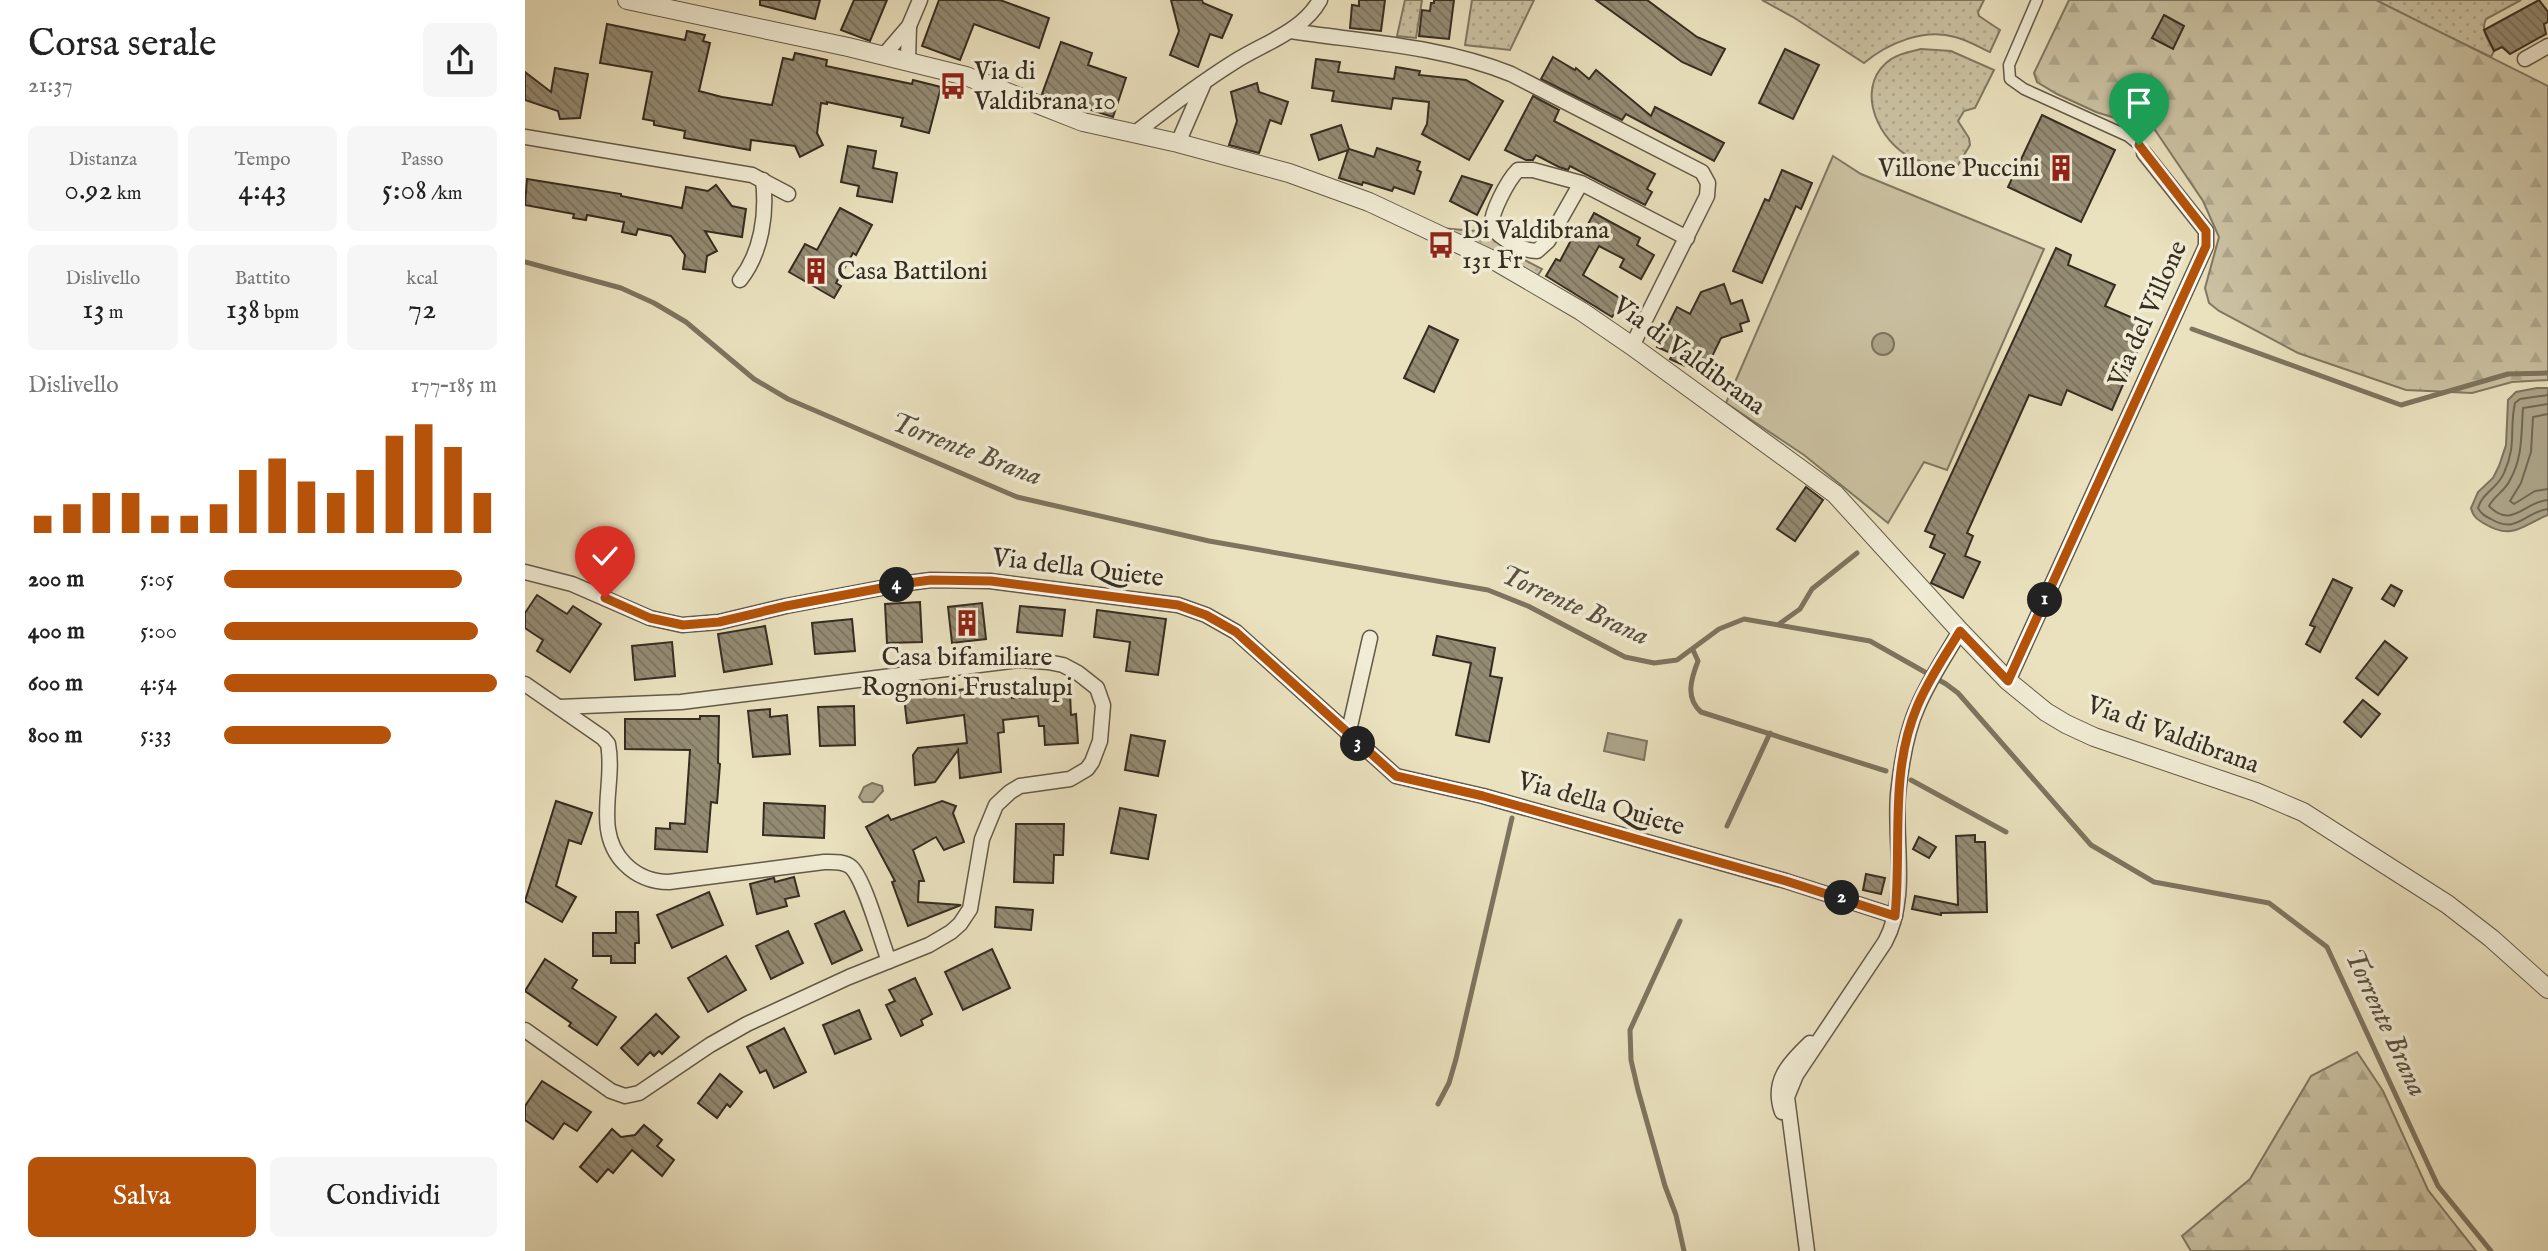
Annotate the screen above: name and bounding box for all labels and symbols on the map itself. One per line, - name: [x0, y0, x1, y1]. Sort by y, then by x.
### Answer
- place label: Via di Valdibrana 10: [973, 55, 1116, 118]
- bus stop icon: Via di Valdibrana 10: [938, 71, 968, 101]
- pin: [2109, 73, 2169, 145]
- place label: Villone Puccini: [1877, 152, 2040, 185]
- building icon: Villone Puccini: [2046, 153, 2076, 183]
- place label: Di Valdibrana 131 Fr: [1462, 214, 1610, 277]
- bus stop icon: Di Valdibrana 131 Fr: [1426, 230, 1456, 260]
- street label: Via del Villone: [2101, 235, 2195, 393]
- place label: Casa Battiloni: [837, 255, 988, 288]
- building icon: Casa Battiloni: [801, 256, 831, 286]
- street label: Via di Valdibrana: [1605, 289, 1773, 423]
- water label: Torrente Brana: [885, 405, 1047, 495]
- pin: [575, 526, 635, 598]
- street label: Via della Quiete: [990, 541, 1166, 595]
- water label: Torrente Brana: [1494, 558, 1654, 654]
- pin: 4: [879, 568, 915, 602]
- pin: 1: [2027, 582, 2063, 618]
- building icon: Casa bifamiliare Rognoni Frustalupi: [952, 608, 982, 638]
- place label: Casa bifamiliare Rognoni Frustalupi: [861, 641, 1073, 704]
- street label: Via di Valdibrana: [2081, 688, 2265, 782]
- pin: 3: [1341, 726, 1375, 762]
- street label: Via della Quiete: [1513, 764, 1688, 844]
- pin: 2: [1825, 880, 1859, 916]
- water label: Torrente Brana: [2335, 943, 2435, 1103]

